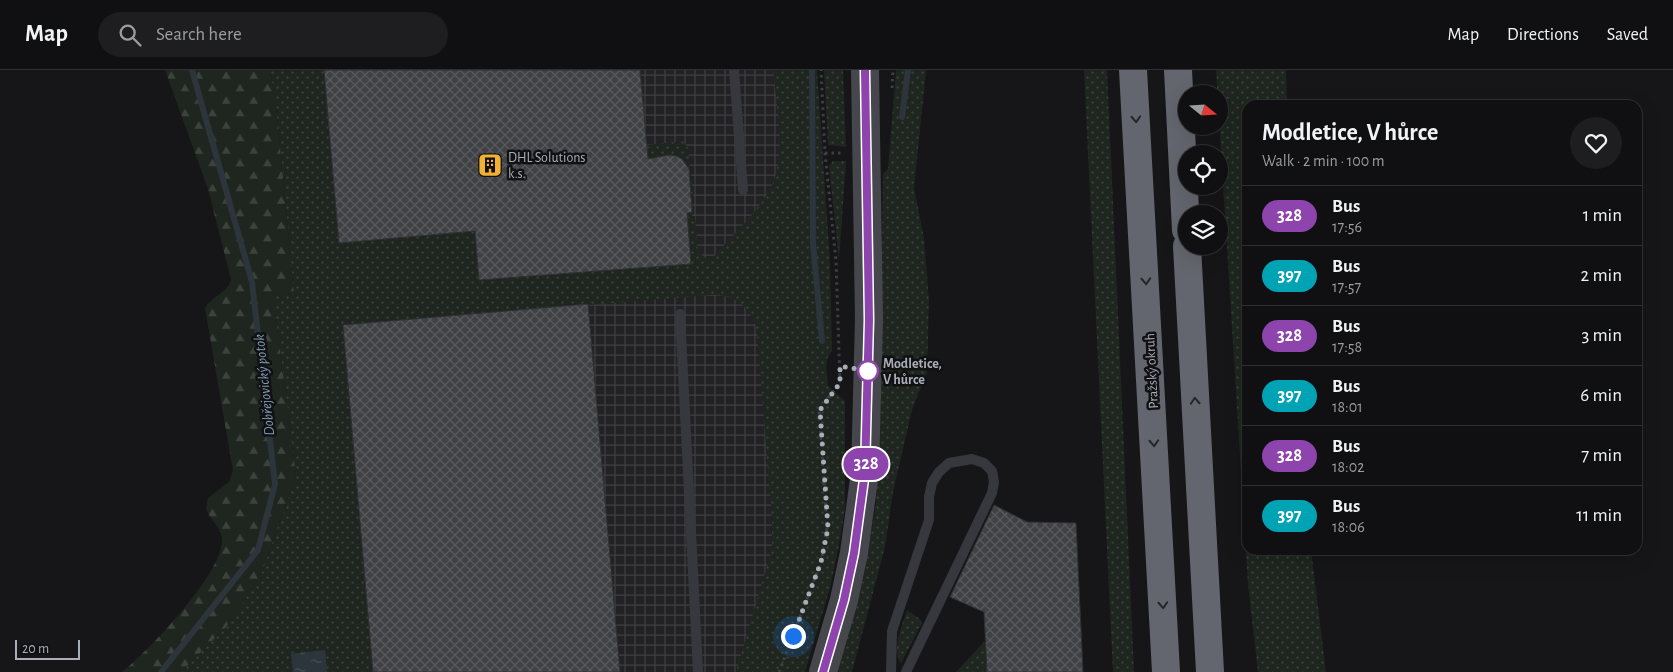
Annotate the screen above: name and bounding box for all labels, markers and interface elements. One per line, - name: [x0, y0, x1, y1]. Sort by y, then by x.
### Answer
- search box: [98, 12, 448, 57]
- icon: search: [116, 21, 144, 49]
- text: Map: [25, 22, 68, 46]
- text: Search here: [156, 25, 242, 44]
- text: Map: [1448, 26, 1479, 44]
- text: Directions: [1507, 26, 1579, 44]
- text: Saved: [1607, 26, 1648, 44]
- north arrow: [1178, 85, 1228, 135]
- map controls: [1178, 85, 1228, 255]
- one-way arrow: [1130, 115, 1141, 123]
- button: heart: [1570, 117, 1622, 169]
- text: Modletice, V hůrce: [1262, 121, 1438, 145]
- button: locate: [1178, 145, 1228, 195]
- place label: DHL Solutions k.s.: [508, 151, 586, 181]
- building icon: DHL Solutions k.s.: [477, 152, 503, 178]
- text: Walk · 2 min · 100 m: [1262, 153, 1385, 169]
- text: Bus: [1332, 197, 1360, 216]
- button: layers: [1178, 205, 1228, 255]
- text: 1 min: [1583, 206, 1622, 225]
- text: 328: [1277, 207, 1302, 225]
- text: 17:56: [1332, 219, 1362, 235]
- text: Bus: [1332, 257, 1360, 276]
- text: 2 min: [1581, 266, 1622, 285]
- text: 397: [1277, 267, 1302, 285]
- one-way arrow: [1140, 277, 1151, 285]
- text: 17:57: [1332, 279, 1361, 295]
- text: Bus: [1332, 317, 1360, 336]
- text: 3 min: [1581, 326, 1622, 345]
- text: 328: [1277, 327, 1302, 345]
- water label: Dobřejovický potok: [252, 333, 277, 437]
- street label: Pražský okruh: [1143, 333, 1161, 409]
- text: 17:58: [1332, 339, 1362, 355]
- place label: Modletice, V hůrce: [883, 357, 942, 387]
- marker: Modletice, V hůrce: [857, 360, 879, 382]
- text: Bus: [1332, 377, 1360, 396]
- text: 6 min: [1580, 386, 1622, 405]
- text: 397: [1277, 387, 1302, 405]
- one-way arrow: [1190, 397, 1201, 405]
- text: 18:01: [1332, 399, 1363, 415]
- text: Bus: [1332, 437, 1360, 456]
- one-way arrow: [1149, 439, 1160, 447]
- text: 7 min: [1581, 446, 1622, 465]
- text: 328: [1277, 447, 1302, 465]
- line badge: 328: [837, 448, 895, 480]
- text: 328: [853, 455, 879, 473]
- text: 18:02: [1332, 459, 1364, 475]
- text: Bus: [1332, 497, 1360, 516]
- text: 11 min: [1576, 506, 1622, 525]
- text: 397: [1277, 507, 1302, 525]
- text: 18:06: [1332, 519, 1365, 535]
- one-way arrow: [1157, 602, 1168, 610]
- your location: [781, 624, 806, 649]
- scale bar: [15, 637, 80, 660]
- text: 20 m: [22, 642, 49, 656]

